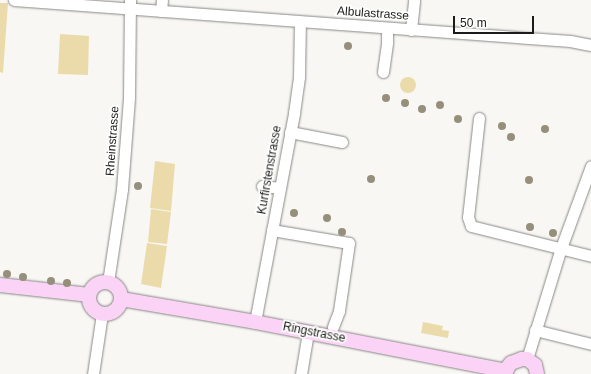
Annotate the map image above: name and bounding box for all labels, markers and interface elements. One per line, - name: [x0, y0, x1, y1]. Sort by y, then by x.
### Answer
- street label: Albulastrasse: [337, 4, 409, 24]
- scale bar: [455, 8, 536, 34]
- text: 50 m: [460, 16, 487, 30]
- street label: Rheinstrasse: [103, 106, 123, 176]
- street label: Kurfirstenstrasse: [255, 124, 285, 216]
- street label: Ringstrasse: [282, 320, 346, 346]

